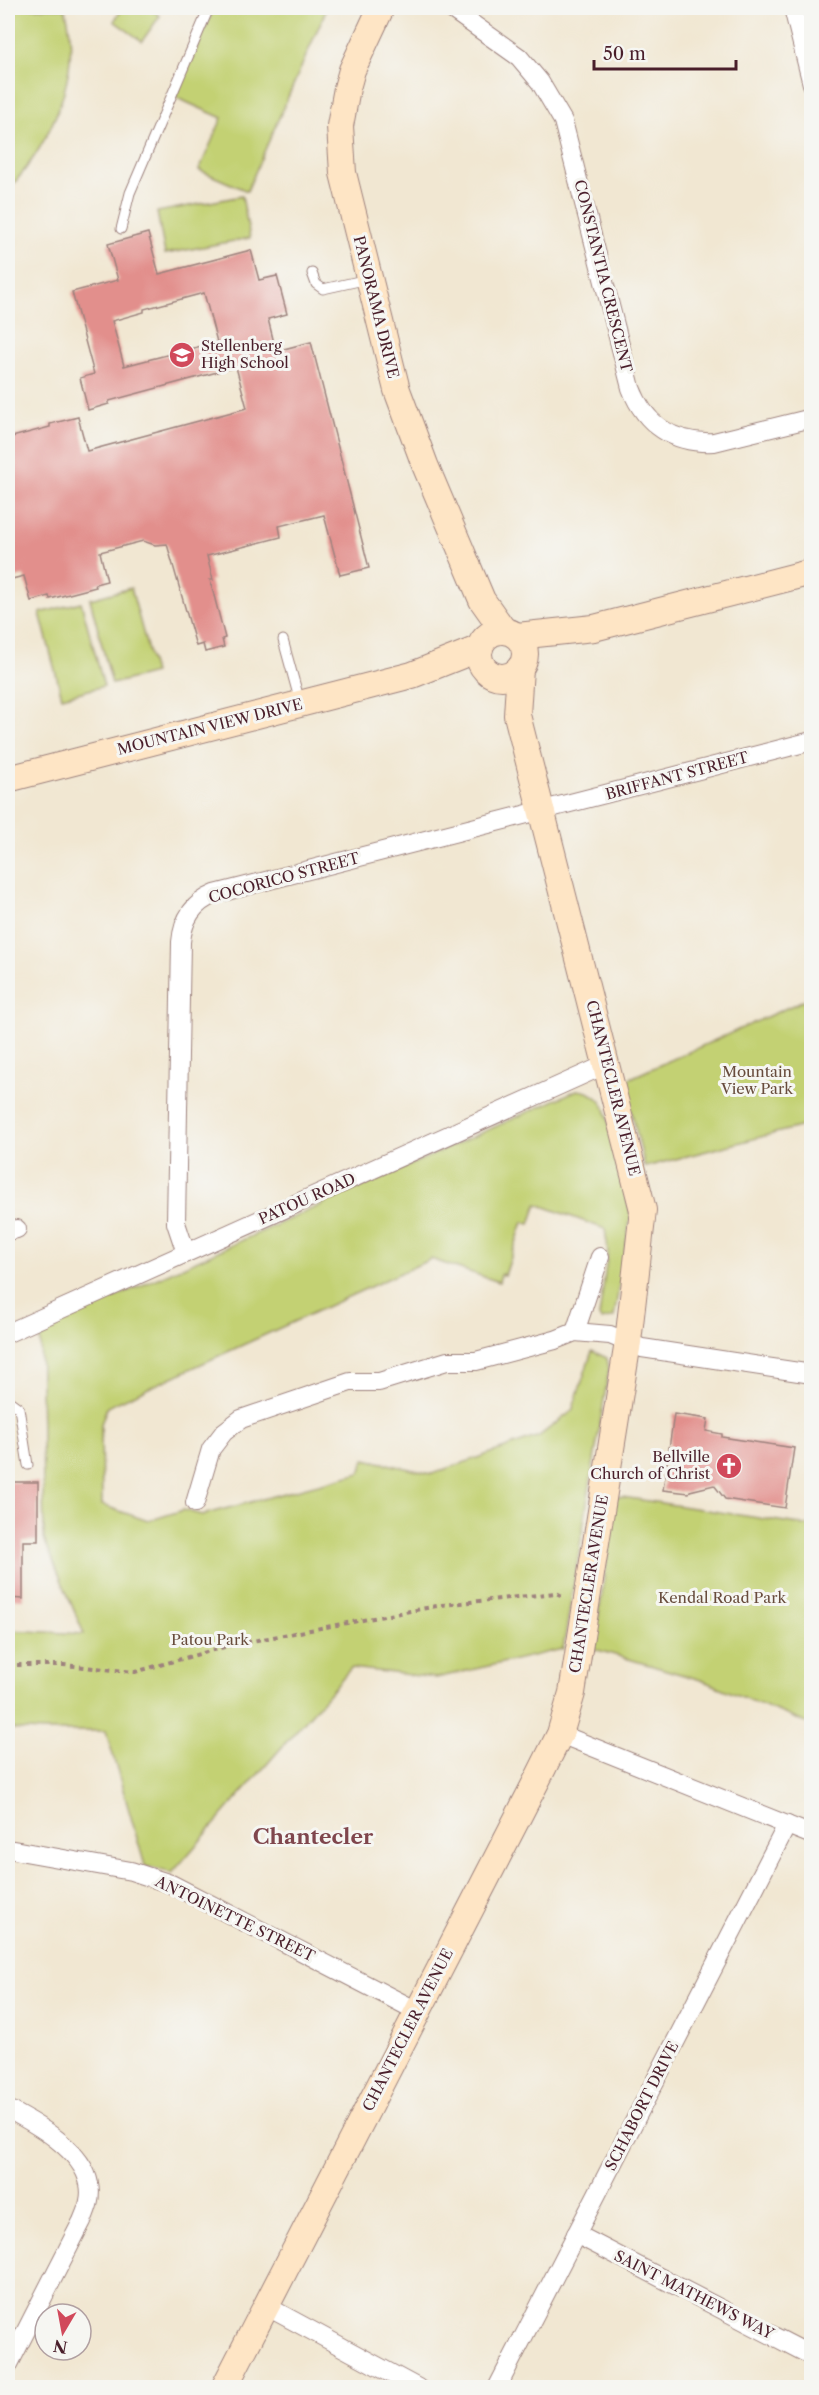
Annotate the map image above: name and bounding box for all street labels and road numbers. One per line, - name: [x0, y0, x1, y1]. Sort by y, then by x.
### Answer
- street label: CONSTANTIA CRESCENT: [570, 178, 637, 375]
- street label: PANORAMA DRIVE: [350, 234, 403, 380]
- street label: MOUNTAIN VIEW DRIVE: [115, 694, 305, 759]
- street label: BRIFFANT STREET: [603, 747, 751, 804]
- street label: COCORICO STREET: [206, 848, 362, 907]
- street label: CHANTECLER AVENUE: [582, 998, 645, 1178]
- street label: PATOU ROAD: [255, 1169, 358, 1228]
- street label: CHANTECLER AVENUE: [565, 1493, 612, 1674]
- street label: ANTOINETTE STREET: [151, 1871, 319, 1966]
- street label: CHANTECLER AVENUE: [358, 1945, 457, 2114]
- street label: SCHABORT DRIVE: [601, 2038, 682, 2174]
- street label: SAINT MATHEWS WAY: [611, 2246, 778, 2343]

